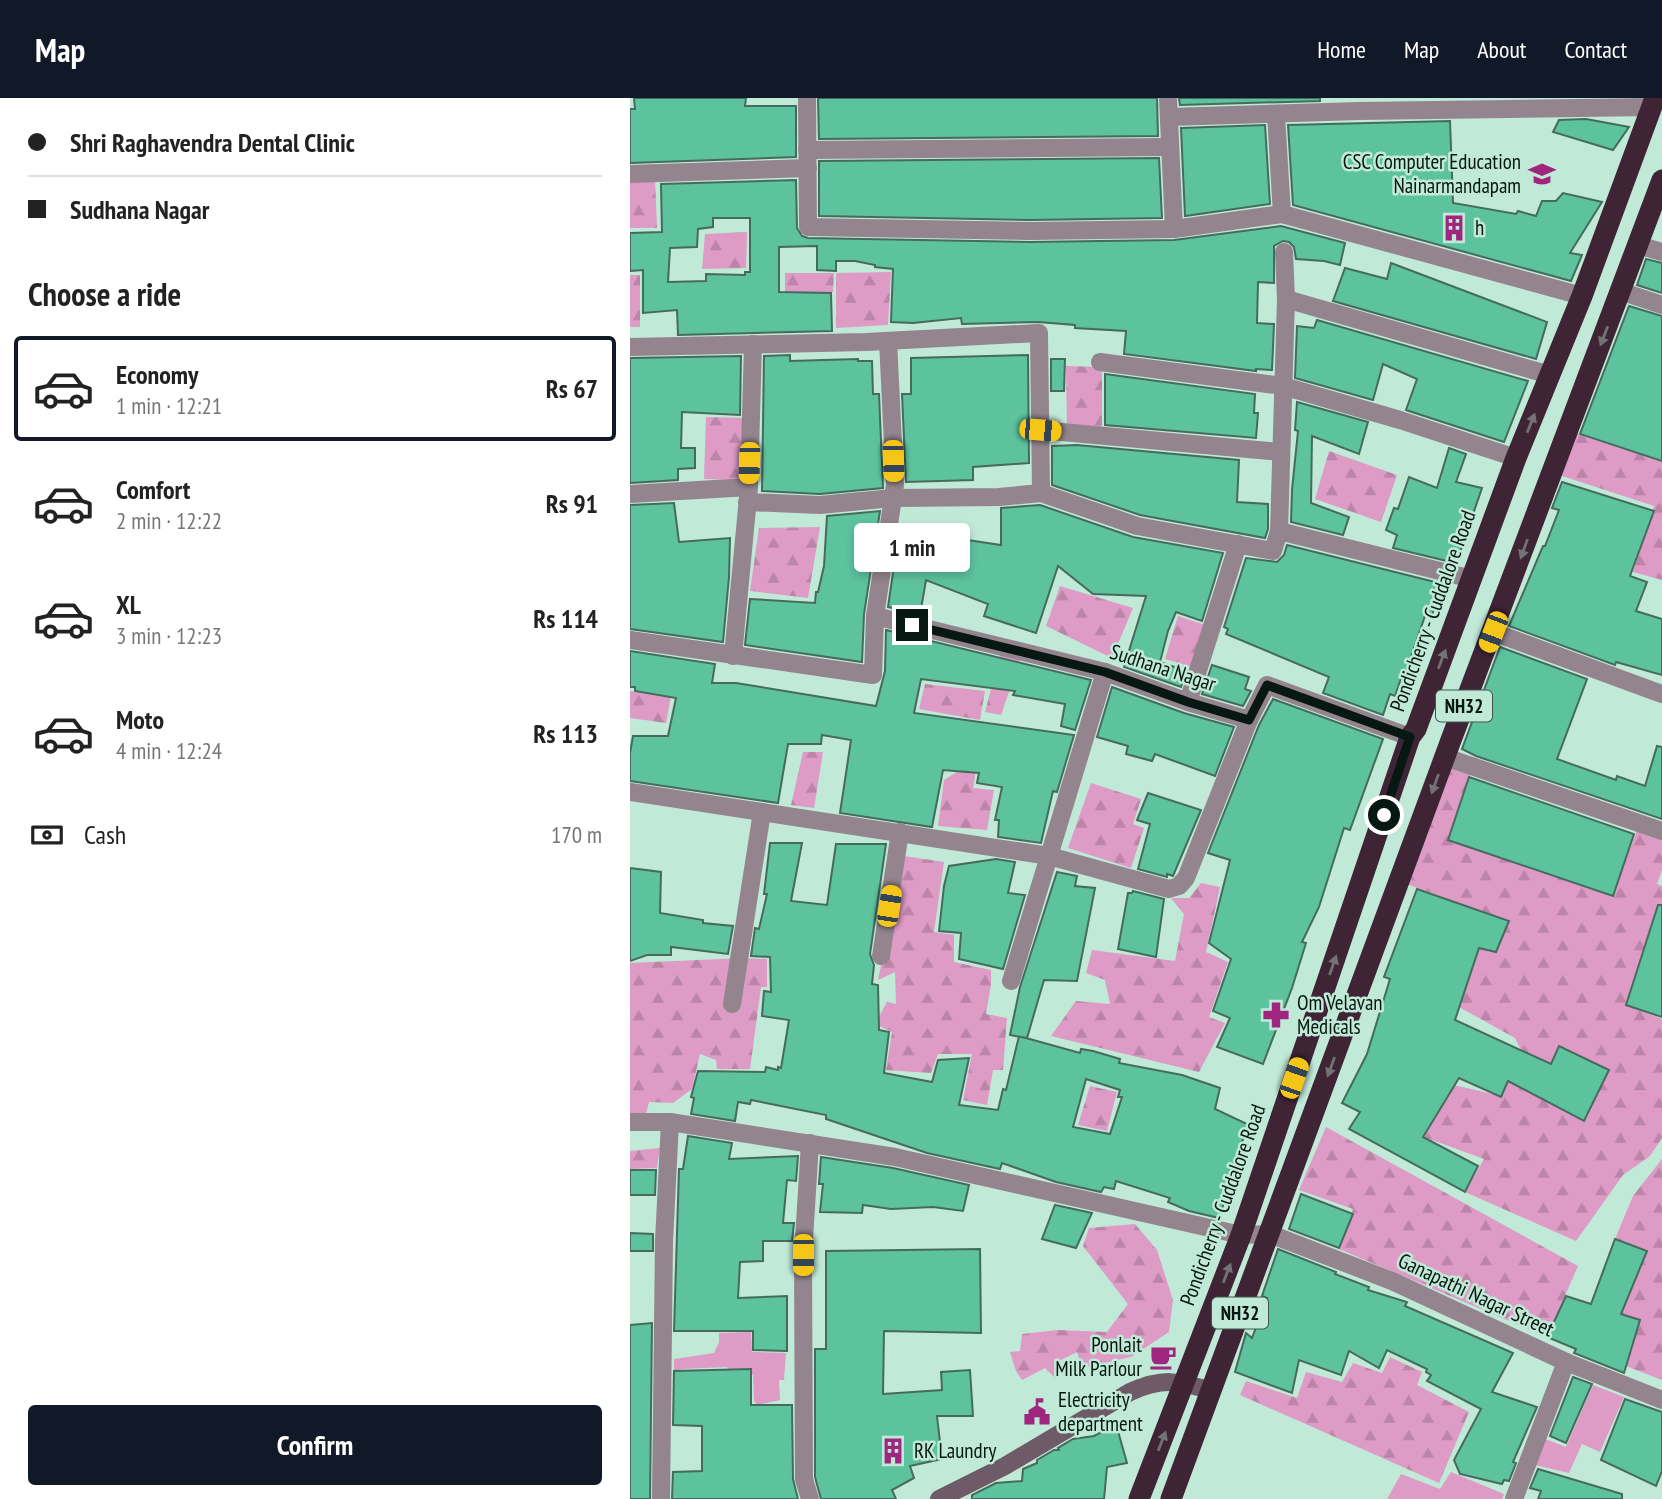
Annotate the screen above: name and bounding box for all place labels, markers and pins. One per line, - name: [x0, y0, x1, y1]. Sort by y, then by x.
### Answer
- place label: CSC Computer Education Nainarmandapam: [1343, 148, 1521, 199]
- school or university icon: CSC Computer Education Nainarmandapam: [1527, 159, 1557, 189]
- building icon: h: [1439, 213, 1469, 243]
- place label: h: [1475, 214, 1484, 241]
- place label: Om Velavan Medicals: [1297, 989, 1383, 1040]
- pharmacy icon: Om Velavan Medicals: [1261, 1000, 1291, 1030]
- place label: Ponlait Milk Parlour: [1055, 1331, 1142, 1382]
- cafe icon: Ponlait Milk Parlour: [1148, 1342, 1178, 1372]
- place label: Electricity department: [1058, 1386, 1143, 1437]
- public building icon: Electricity department: [1022, 1397, 1052, 1427]
- building icon: RK Laundry: [878, 1436, 908, 1466]
- place label: RK Laundry: [914, 1437, 996, 1464]

